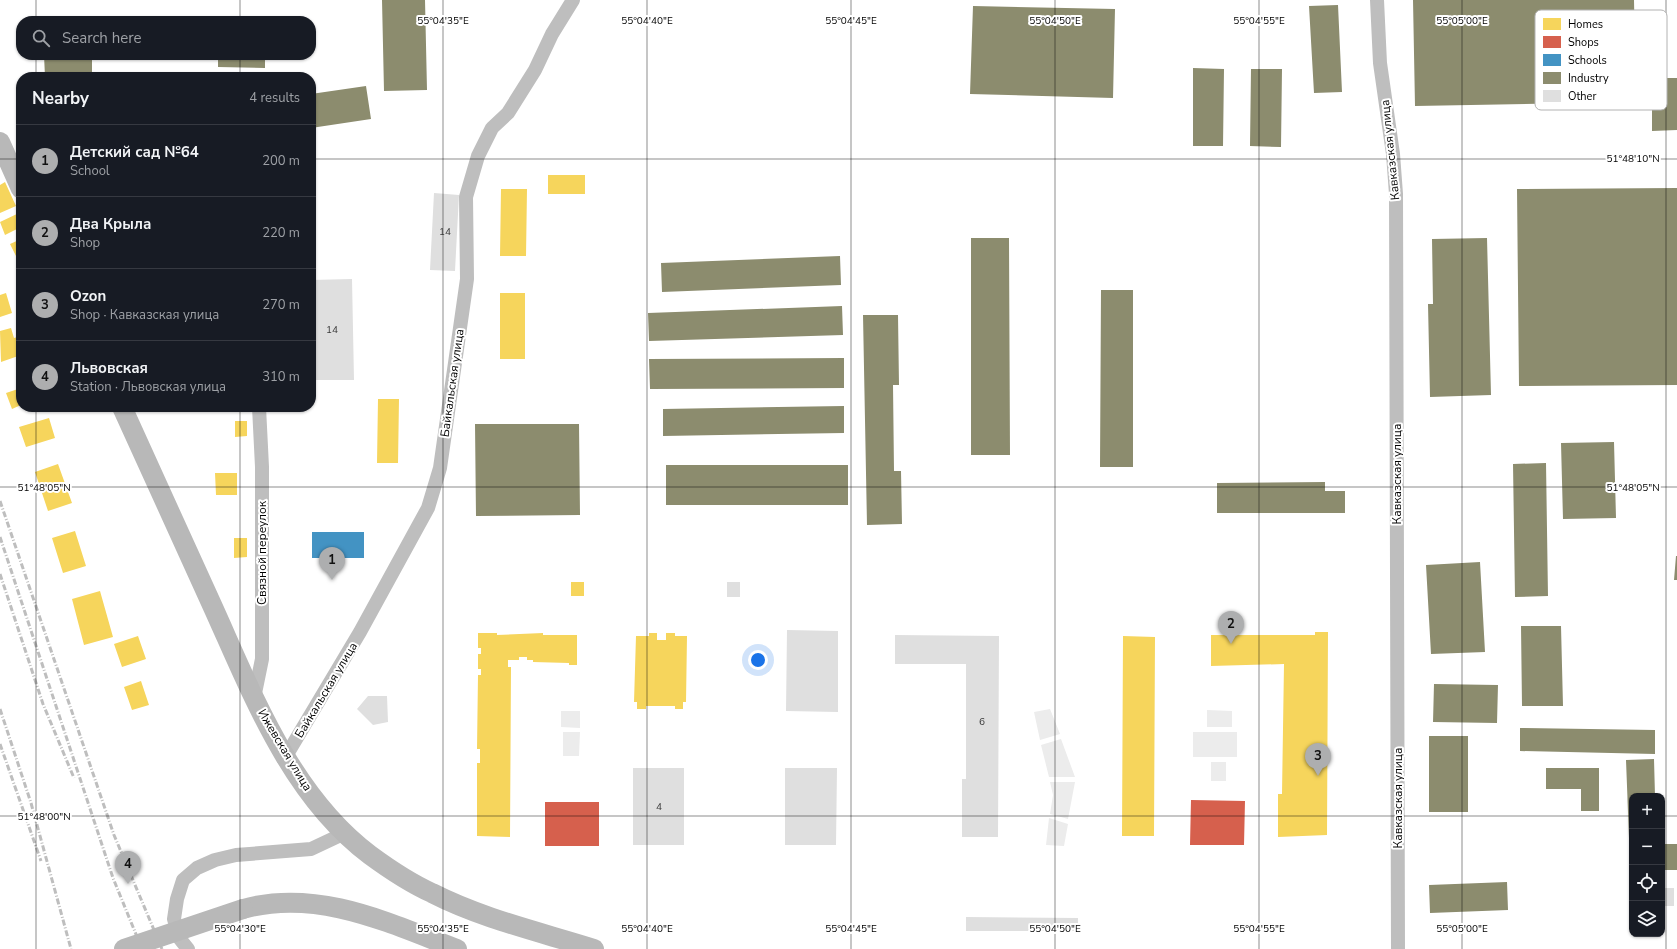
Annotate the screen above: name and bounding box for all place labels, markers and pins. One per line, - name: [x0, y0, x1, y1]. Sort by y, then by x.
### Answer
- pin: 1: [319, 547, 345, 580]
- pin: 2: [1218, 611, 1244, 644]
- pin: 3: [1305, 743, 1331, 776]
- pin: 4: [115, 851, 141, 884]

